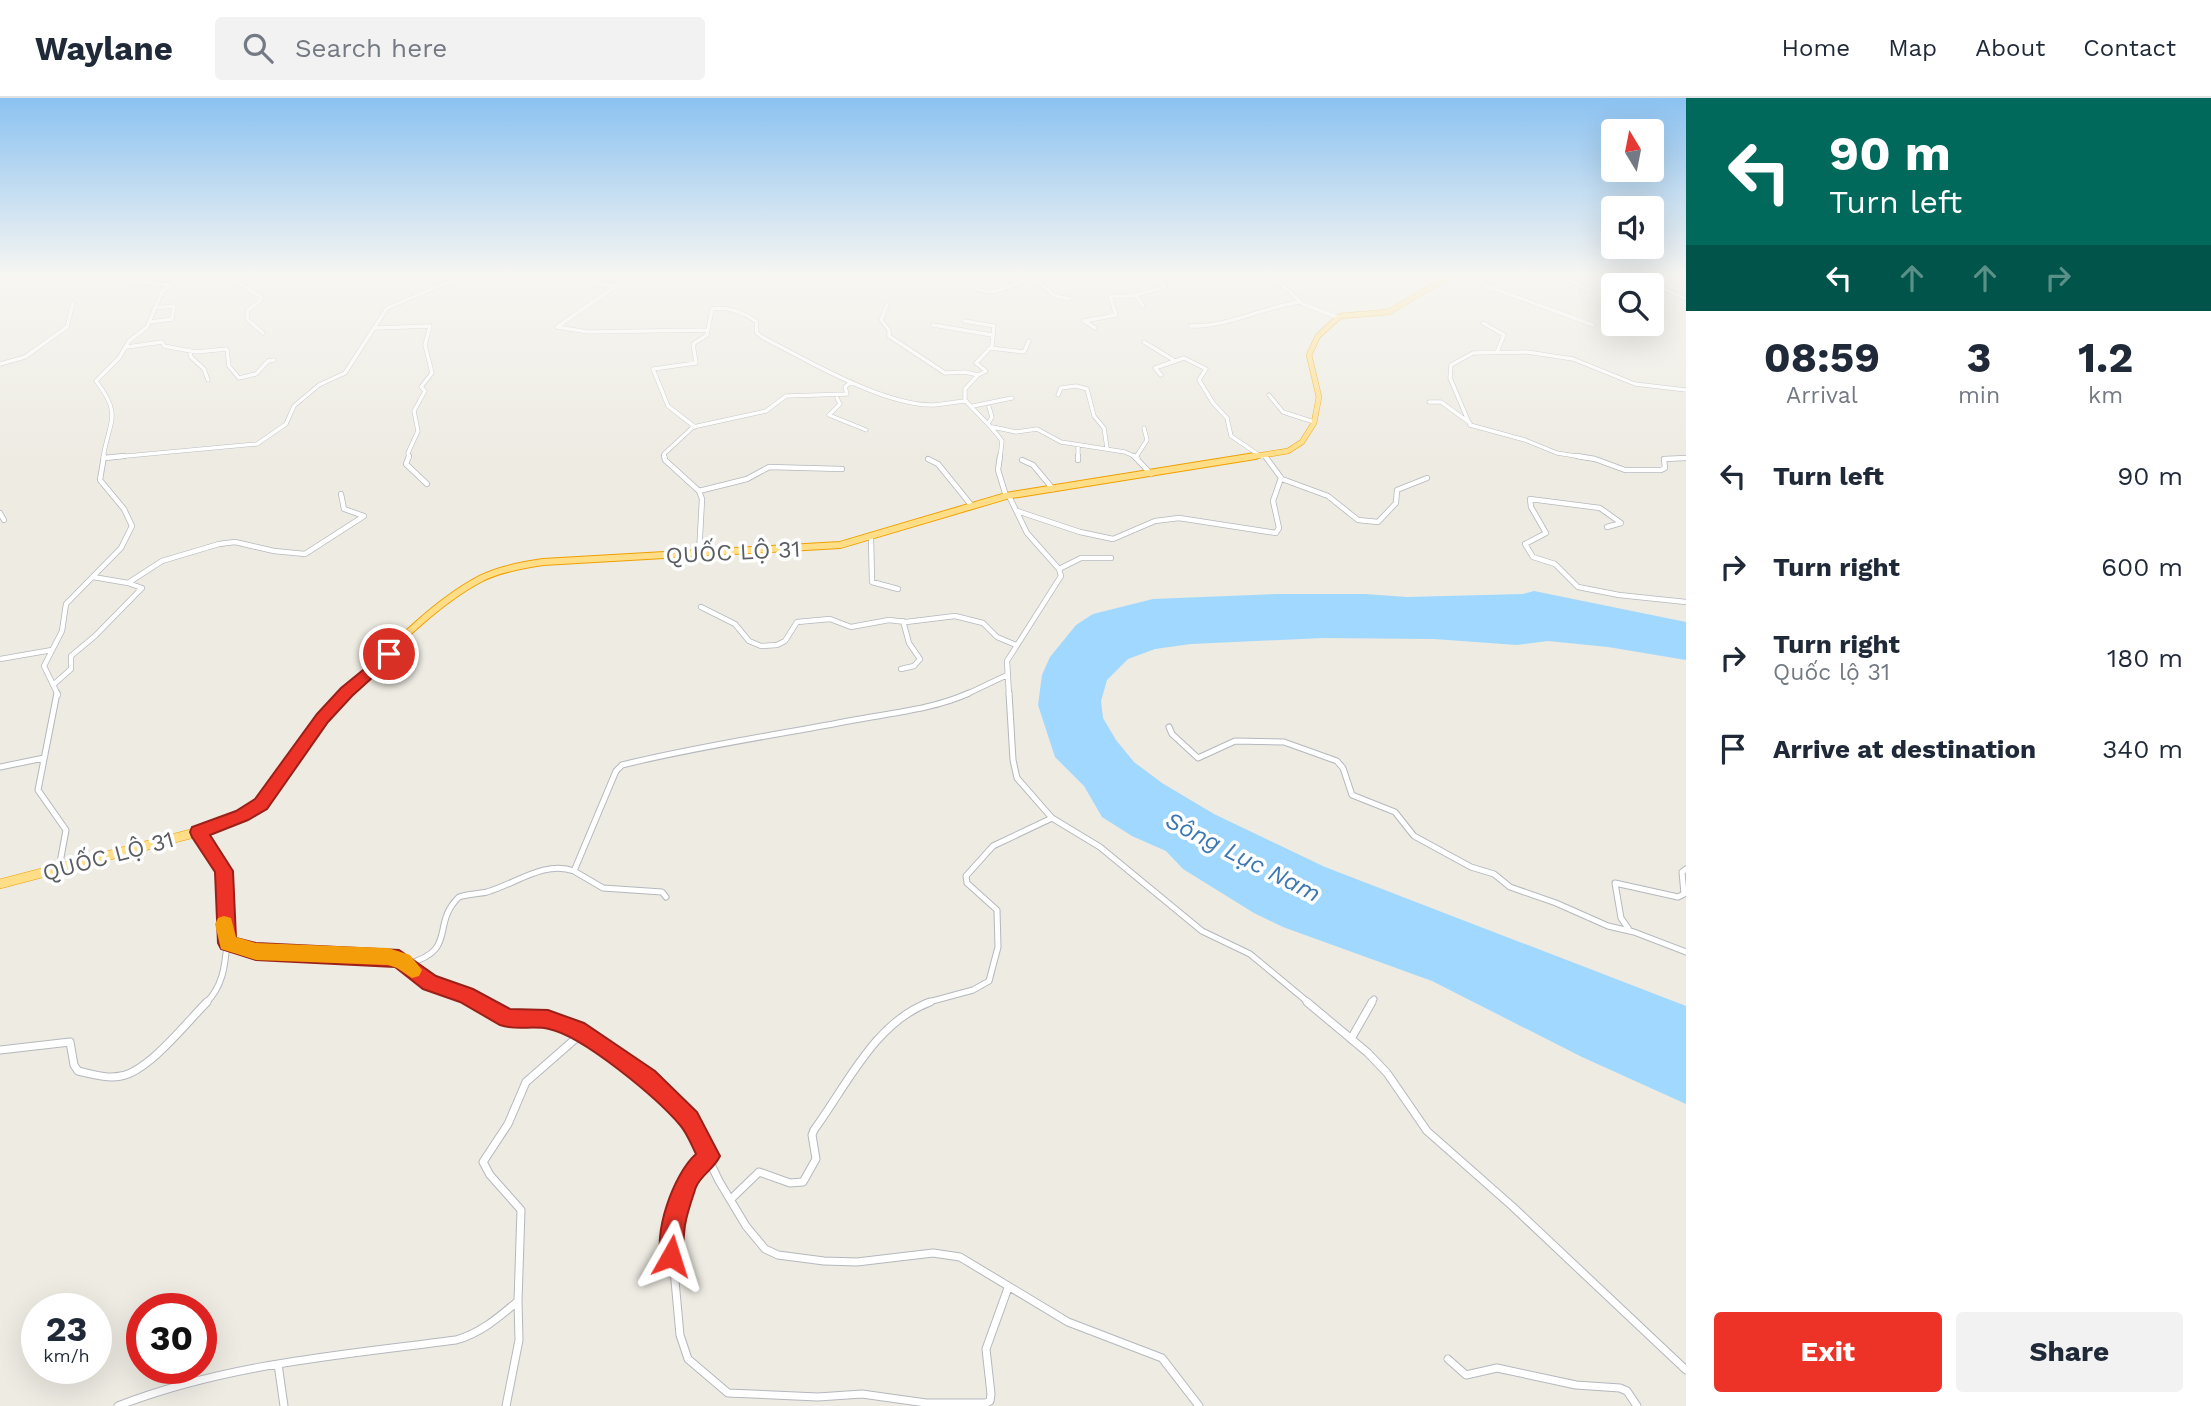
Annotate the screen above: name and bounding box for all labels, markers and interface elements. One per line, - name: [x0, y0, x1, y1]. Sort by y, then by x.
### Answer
- search box: [215, 17, 705, 80]
- text: Waylane: [35, 29, 173, 68]
- icon: search: [239, 29, 277, 67]
- text: Search here: [295, 33, 447, 63]
- text: Home: [1782, 34, 1850, 62]
- text: Map: [1888, 34, 1937, 62]
- text: About: [1975, 34, 2045, 62]
- text: Contact: [2083, 34, 2176, 62]
- north arrow: [1601, 119, 1664, 182]
- map controls: [1601, 119, 1664, 336]
- text: 90 m: [1829, 124, 1951, 182]
- icon: left: [1714, 126, 1805, 217]
- text: Turn left: [1829, 183, 1962, 221]
- button: sound: [1601, 196, 1664, 259]
- icon: left: [1820, 259, 1858, 297]
- icon: ahead: [1893, 259, 1931, 297]
- icon: ahead: [1966, 259, 2004, 297]
- icon: right: [2039, 259, 2077, 297]
- button: search: [1601, 273, 1664, 336]
- text: 08:59: [1764, 333, 1880, 382]
- text: 3: [1967, 333, 1992, 382]
- text: 1.2: [2078, 333, 2133, 382]
- text: Arrival: [1786, 382, 1858, 409]
- text: min: [1958, 382, 2000, 409]
- text: km: [2088, 382, 2123, 409]
- icon: left: [1714, 457, 1752, 495]
- text: Turn left: [1773, 461, 1884, 491]
- text: 90 m: [2117, 461, 2183, 491]
- street label: QUỐC LỘ 31: [665, 532, 801, 570]
- icon: right: [1714, 548, 1752, 586]
- text: Turn right: [1773, 552, 1900, 582]
- text: 600 m: [2101, 552, 2183, 582]
- pin: [359, 624, 419, 684]
- text: Turn right: [1773, 629, 1900, 659]
- icon: arrive: [370, 635, 408, 673]
- icon: right: [1714, 639, 1752, 677]
- text: 180 m: [2107, 643, 2183, 673]
- text: Quốc lộ 31: [1773, 659, 1890, 686]
- icon: arrive: [1714, 730, 1752, 768]
- text: Arrive at destination: [1773, 734, 2036, 764]
- text: 340 m: [2102, 734, 2183, 764]
- water label: Sông Lục Nam: [1161, 806, 1325, 908]
- street label: QUỐC LỘ 31: [39, 823, 177, 887]
- position arrow: [634, 1219, 708, 1293]
- speed limit sign: 30: [126, 1293, 217, 1384]
- text: 23: [46, 1308, 87, 1350]
- button: Exit: [1714, 1312, 1942, 1392]
- button: Share: [1956, 1312, 2183, 1392]
- text: km/h: [43, 1345, 90, 1366]

